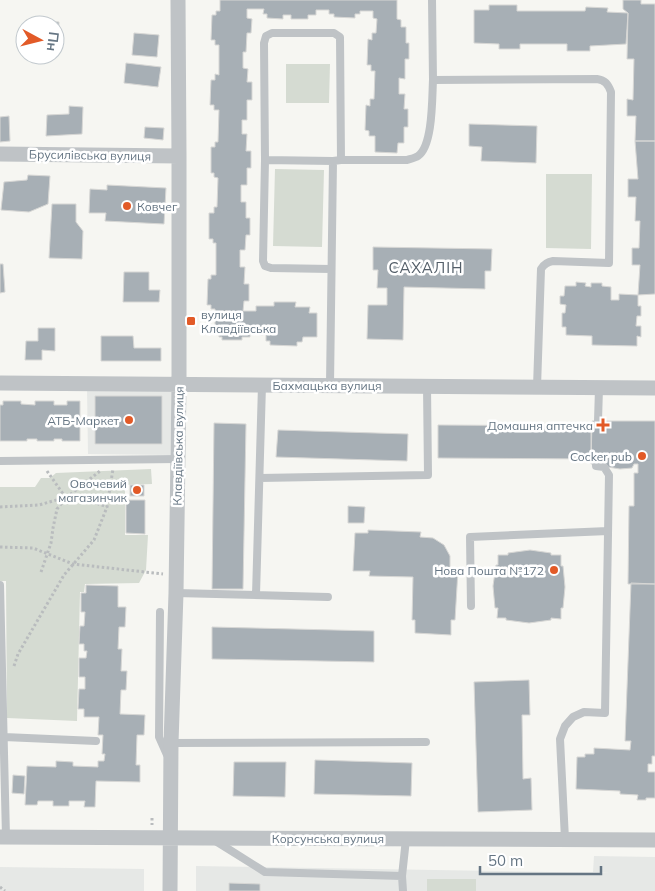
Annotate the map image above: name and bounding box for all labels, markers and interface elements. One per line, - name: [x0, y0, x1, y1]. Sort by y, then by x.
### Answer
- north arrow: [15, 15, 65, 65]
- text: Пн: [43, 31, 63, 52]
- street label: Брусилівська вулиця: [29, 146, 151, 164]
- place label: Ковчег: [137, 199, 178, 214]
- marker: Ковчег: [121, 200, 133, 212]
- district label: САХАЛІН: [388, 258, 464, 277]
- place label: вулиця Клавдіївська: [201, 307, 276, 336]
- marker: вулиця Клавдіївська: [185, 315, 197, 327]
- street label: Бахмацька вулиця: [272, 378, 382, 393]
- street label: Клавдіївська вулиця: [169, 386, 187, 506]
- place label: АТБ-Маркет: [47, 413, 120, 428]
- marker: АТБ-Маркет: [123, 414, 135, 426]
- place label: Домашня аптечка: [487, 418, 593, 433]
- marker: Домашня аптечка: [597, 419, 609, 431]
- place label: Cocker pub: [570, 449, 632, 464]
- marker: Cocker pub: [636, 450, 648, 462]
- place label: Овочевий магазинчик: [58, 476, 128, 505]
- marker: Овочевий магазинчик: [131, 484, 143, 496]
- place label: Нова Пошта №172: [434, 563, 544, 578]
- marker: Нова Пошта №172: [548, 564, 560, 576]
- street label: Корсунська вулиця: [272, 831, 384, 846]
- scale bar: [480, 844, 601, 876]
- text: 50 m: [488, 851, 523, 870]

